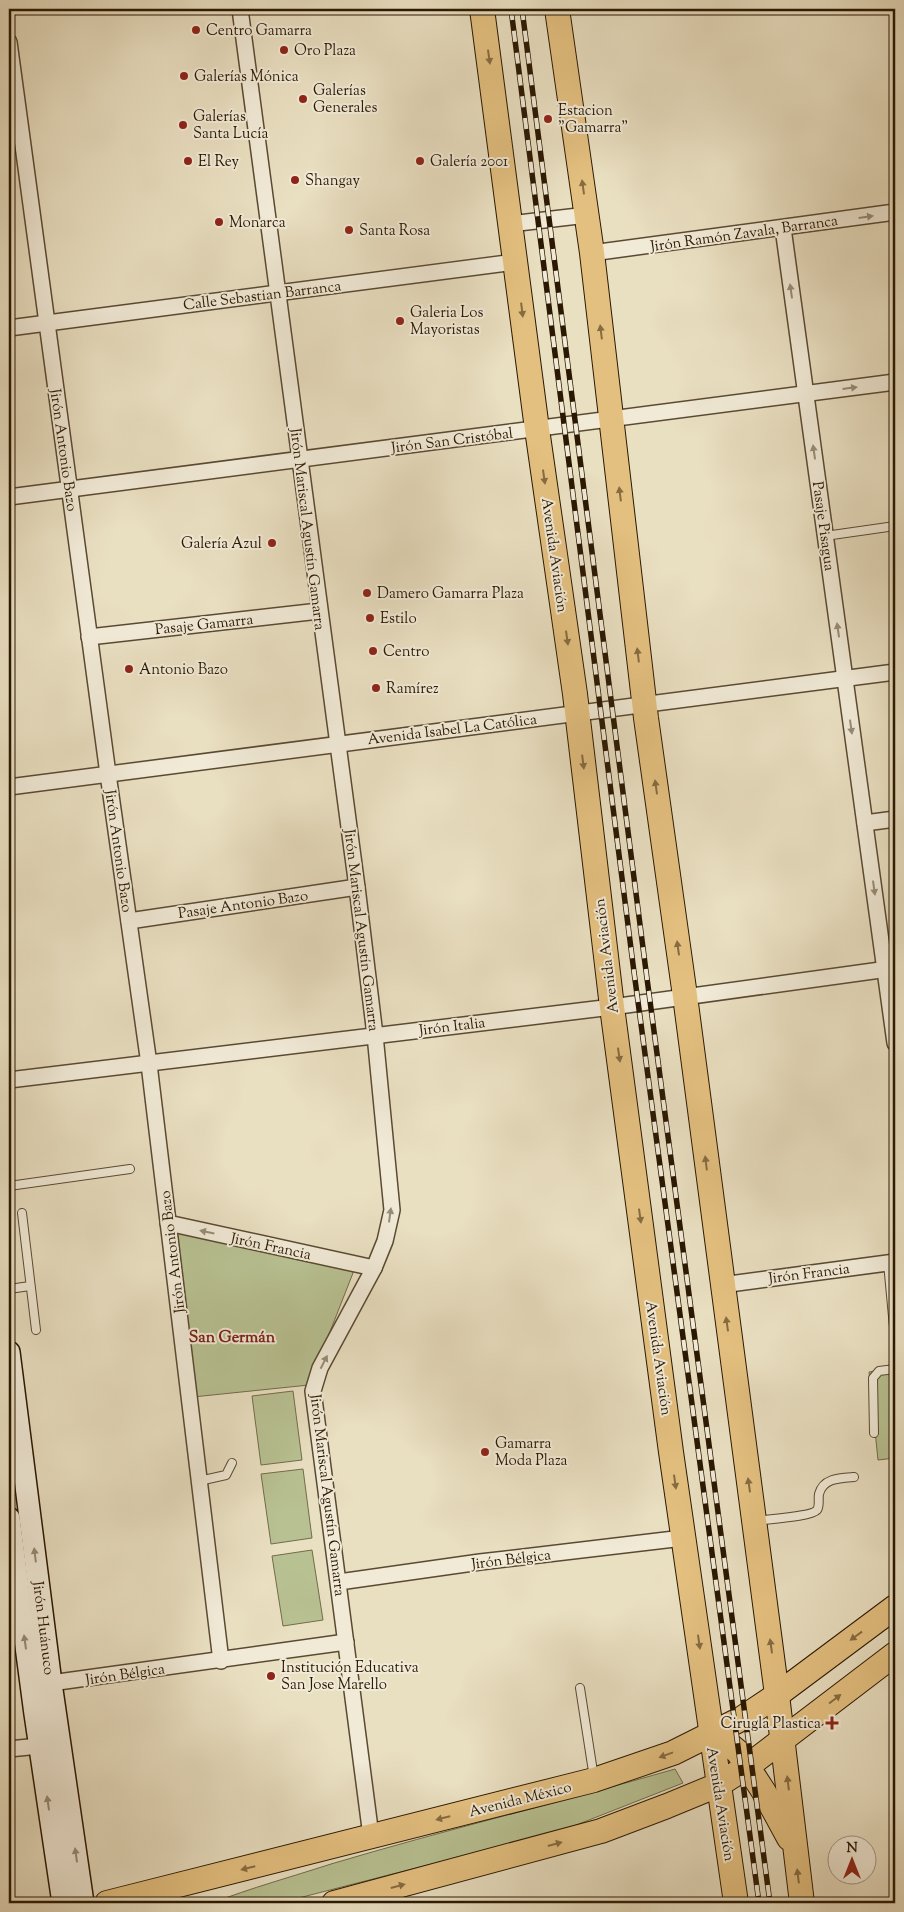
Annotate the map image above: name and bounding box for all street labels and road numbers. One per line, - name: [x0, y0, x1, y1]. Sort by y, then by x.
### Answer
- street label: Jirón Ramón Zavala, Barranca: [648, 211, 839, 258]
- street label: Calle Sebastian Barranca: [182, 276, 342, 317]
- street label: Jirón Antonio Bazo: [43, 387, 81, 513]
- street label: Jirón San Cristóbal: [389, 424, 514, 459]
- street label: Jirón Mariscal Agustín Gamarra: [284, 426, 329, 631]
- street label: Pasaje Pisagua: [806, 480, 839, 572]
- street label: Avenida Aviación: [535, 496, 572, 614]
- street label: Pasaje Gamarra: [154, 610, 254, 641]
- street label: Avenida Isabel La Católica: [366, 710, 538, 751]
- street label: Jirón Antonio Bazo: [98, 788, 136, 914]
- street label: Jirón Mariscal Agustín Gamarra: [338, 827, 383, 1032]
- street label: Pasaje Antonio Bazo: [177, 886, 310, 925]
- street label: Avenida Aviación: [590, 897, 625, 1014]
- street label: Jirón Italia: [417, 1013, 487, 1042]
- street label: Jirón Antonio Bazo: [156, 1189, 192, 1315]
- street label: Jirón Francia: [228, 1228, 313, 1266]
- street label: Jirón Francia: [766, 1259, 851, 1290]
- street label: Avenida Aviación: [639, 1299, 676, 1417]
- street label: Jirón Mariscal Agustín Gamarra: [304, 1392, 349, 1597]
- street label: Jirón Bélgica: [469, 1545, 552, 1576]
- street label: Jirón Huánuco: [26, 1579, 59, 1676]
- street label: Jirón Bélgica: [83, 1660, 166, 1692]
- street label: Avenida Aviación: [700, 1745, 739, 1863]
- street label: Avenida México: [467, 1778, 574, 1823]

